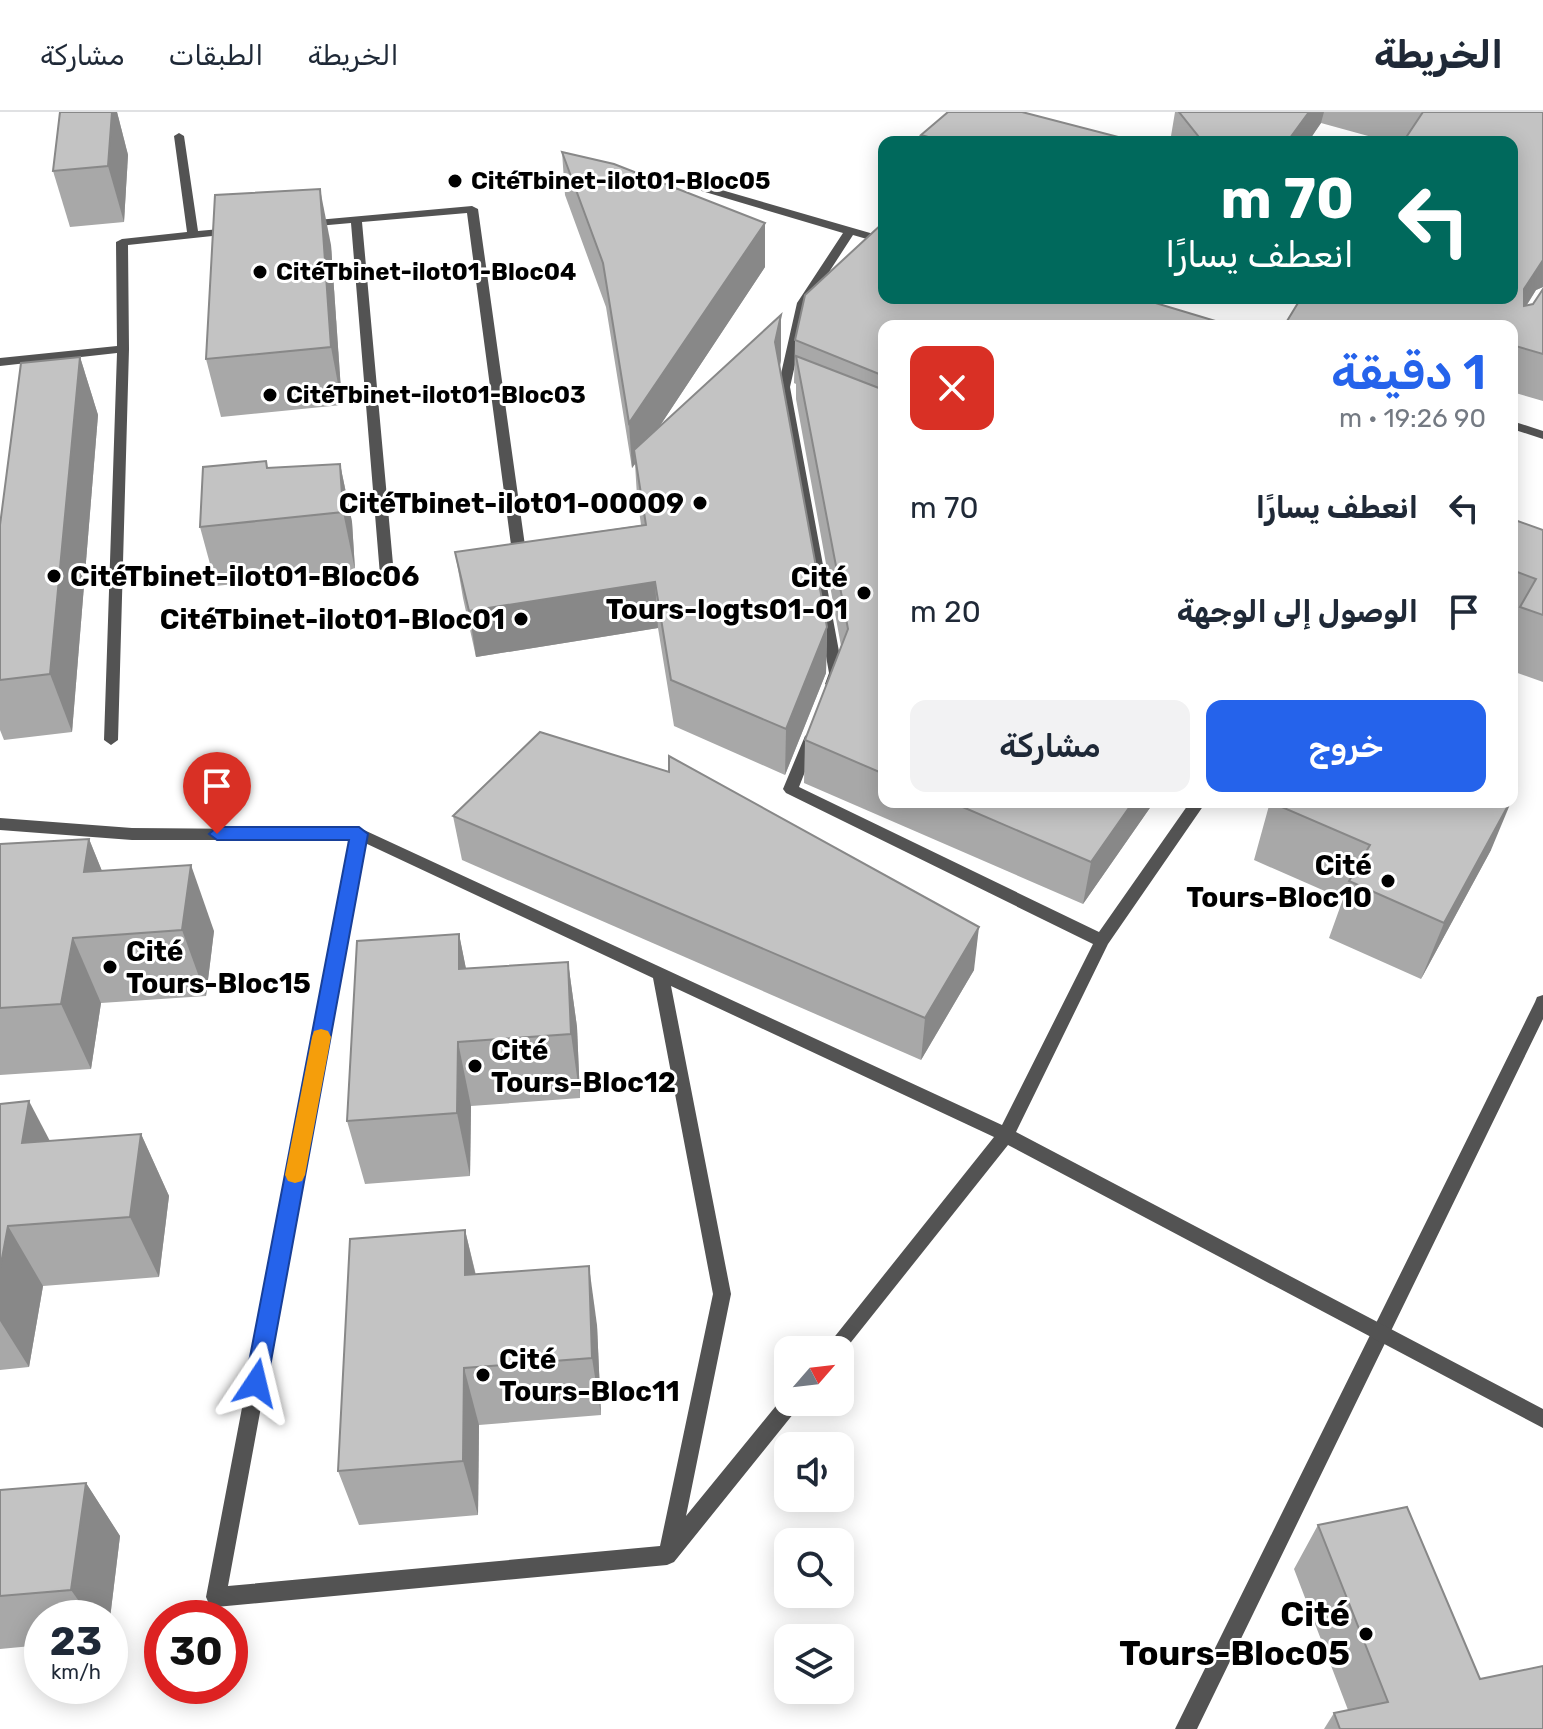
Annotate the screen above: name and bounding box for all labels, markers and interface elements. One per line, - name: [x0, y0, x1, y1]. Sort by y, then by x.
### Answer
- text: الخريطة: [1374, 32, 1503, 78]
- text: مشاركة: [40, 39, 124, 72]
- text: الطبقات: [168, 39, 263, 72]
- text: الخريطة: [307, 39, 399, 72]
- text: 70 m: [1221, 166, 1354, 232]
- place label: CitéTbinet-ilot01-Bloc05: [471, 167, 771, 195]
- icon: left: [1382, 168, 1486, 272]
- marker: CitéTbinet-ilot01-Bloc05: [446, 172, 464, 190]
- text: انعطف يسارًا: [1165, 233, 1354, 276]
- place label: CitéTbinet-ilot01-Bloc04: [276, 258, 576, 286]
- marker: CitéTbinet-ilot01-Bloc04: [251, 263, 269, 281]
- text: 1 دقيقة: [1331, 344, 1486, 401]
- button: close: [910, 346, 994, 430]
- place label: CitéTbinet-ilot01-Bloc03: [286, 381, 586, 409]
- marker: CitéTbinet-ilot01-Bloc03: [261, 386, 279, 404]
- text: 90 m · 19:26: [1339, 403, 1486, 434]
- icon: left: [1442, 486, 1486, 530]
- place label: CitéTbinet-ilot01-00009: [339, 487, 684, 520]
- text: 70 m: [910, 490, 978, 526]
- text: انعطف يسارًا: [1256, 490, 1418, 526]
- marker: CitéTbinet-ilot01-00009: [691, 494, 709, 512]
- place label: CitéTbinet-ilot01-Bloc06: [70, 560, 420, 593]
- place label: Cité Tours-logts01-01: [606, 561, 848, 626]
- marker: CitéTbinet-ilot01-Bloc06: [45, 567, 63, 585]
- marker: Cité Tours-logts01-01: [855, 584, 873, 602]
- icon: arrive: [1442, 590, 1486, 634]
- text: 20 m: [910, 594, 981, 630]
- text: الوصول إلى الوجهة: [1177, 594, 1418, 630]
- place label: CitéTbinet-ilot01-Bloc01: [160, 603, 505, 636]
- marker: CitéTbinet-ilot01-Bloc01: [512, 610, 530, 628]
- button: مشاركة: [910, 700, 1190, 792]
- button: خروج: [1206, 700, 1486, 792]
- pin: [183, 752, 251, 834]
- icon: arrive: [195, 764, 239, 808]
- place label: Cité Tours-Bloc10: [1186, 849, 1372, 914]
- marker: Cité Tours-Bloc10: [1379, 872, 1397, 890]
- place label: Cité Tours-Bloc15: [126, 935, 311, 1000]
- marker: Cité Tours-Bloc15: [101, 958, 119, 976]
- place label: Cité Tours-Bloc12: [491, 1034, 676, 1099]
- marker: Cité Tours-Bloc12: [466, 1057, 484, 1075]
- north arrow: [774, 1336, 854, 1416]
- map controls: [774, 1336, 854, 1704]
- position arrow: [214, 1341, 298, 1425]
- place label: Cité Tours-Bloc11: [499, 1343, 680, 1408]
- marker: Cité Tours-Bloc11: [474, 1366, 492, 1384]
- button: sound: [774, 1432, 854, 1512]
- button: search: [774, 1528, 854, 1608]
- place label: Cité Tours-Bloc05: [1119, 1594, 1350, 1674]
- speed limit sign: 30: [144, 1600, 248, 1704]
- text: 23: [50, 1618, 102, 1665]
- button: layers: [774, 1624, 854, 1704]
- marker: Cité Tours-Bloc05: [1357, 1625, 1375, 1643]
- text: km/h: [51, 1660, 101, 1684]

